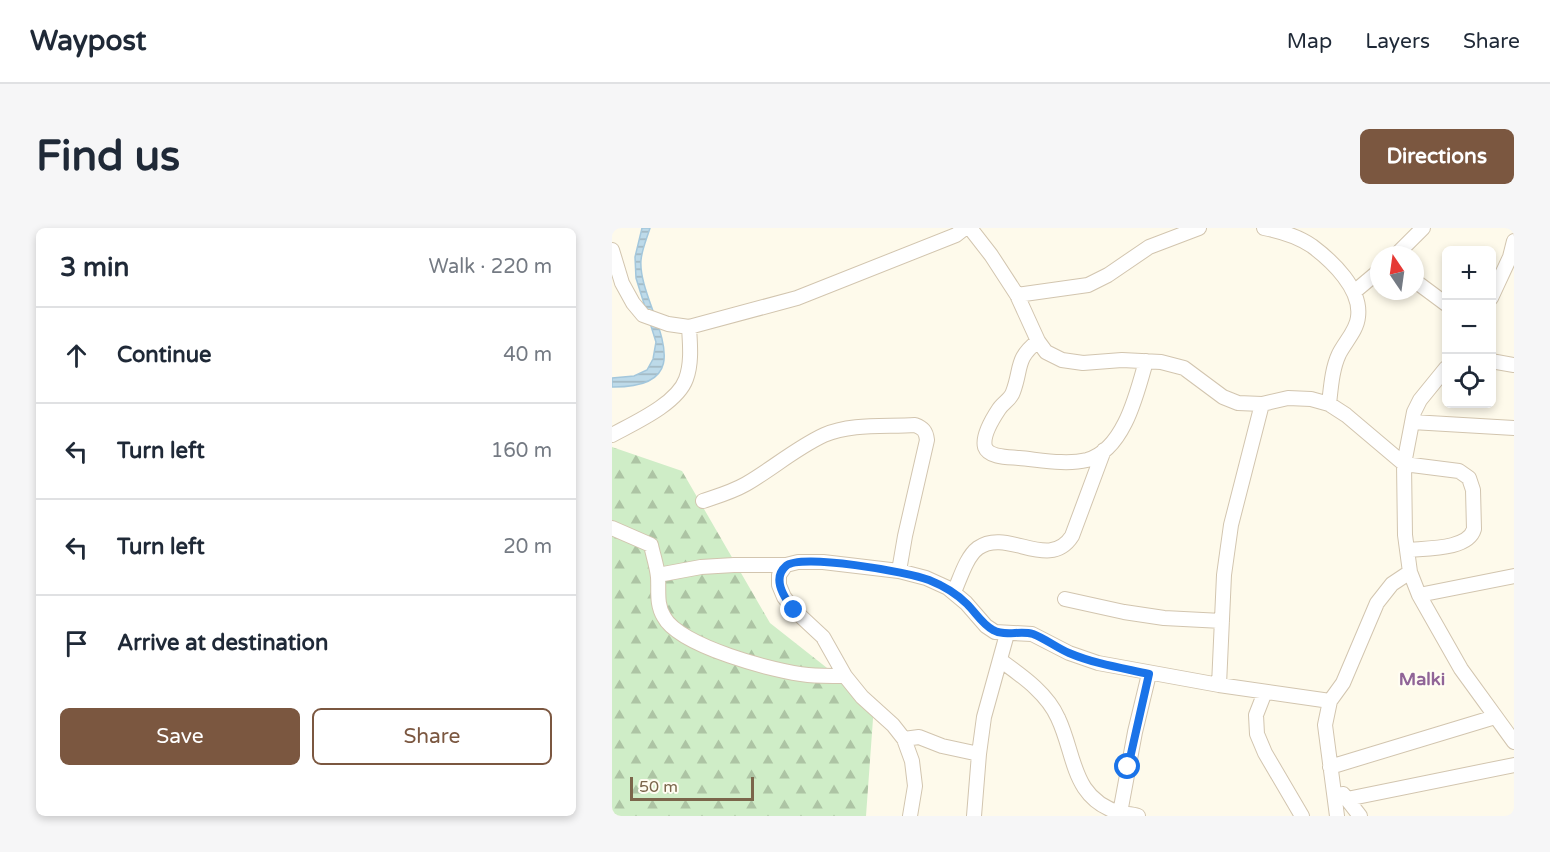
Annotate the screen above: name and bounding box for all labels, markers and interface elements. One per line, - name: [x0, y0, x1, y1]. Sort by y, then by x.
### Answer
- text: Waypost: [30, 24, 146, 58]
- text: Map: [1287, 29, 1332, 54]
- text: Layers: [1365, 29, 1430, 54]
- text: Share: [1463, 29, 1520, 54]
- button: Directions: [1360, 129, 1514, 184]
- text: Find us: [36, 131, 180, 182]
- north arrow: [1370, 246, 1424, 300]
- map controls: [1442, 246, 1496, 408]
- button: +: [1442, 246, 1496, 300]
- text: 3 min: [60, 252, 129, 283]
- text: Walk · 220 m: [429, 255, 552, 279]
- button: −: [1442, 300, 1496, 354]
- icon: ahead: [60, 339, 93, 372]
- text: Continue: [117, 342, 212, 368]
- text: 40 m: [503, 343, 552, 367]
- button: locate: [1442, 354, 1496, 408]
- icon: left: [60, 435, 93, 468]
- text: Turn left: [117, 438, 205, 464]
- text: 160 m: [491, 439, 552, 463]
- icon: left: [60, 531, 93, 564]
- text: Turn left: [117, 534, 205, 560]
- text: 20 m: [503, 535, 552, 559]
- route end: [780, 596, 806, 622]
- icon: arrive: [60, 627, 93, 660]
- text: Arrive at destination: [117, 630, 328, 656]
- district label: Malki: [1399, 668, 1445, 690]
- button: Save: [60, 708, 300, 765]
- button: Share: [312, 708, 552, 765]
- route start: [1114, 753, 1140, 779]
- scale bar: [630, 774, 754, 802]
- text: 50 m: [639, 777, 678, 797]

